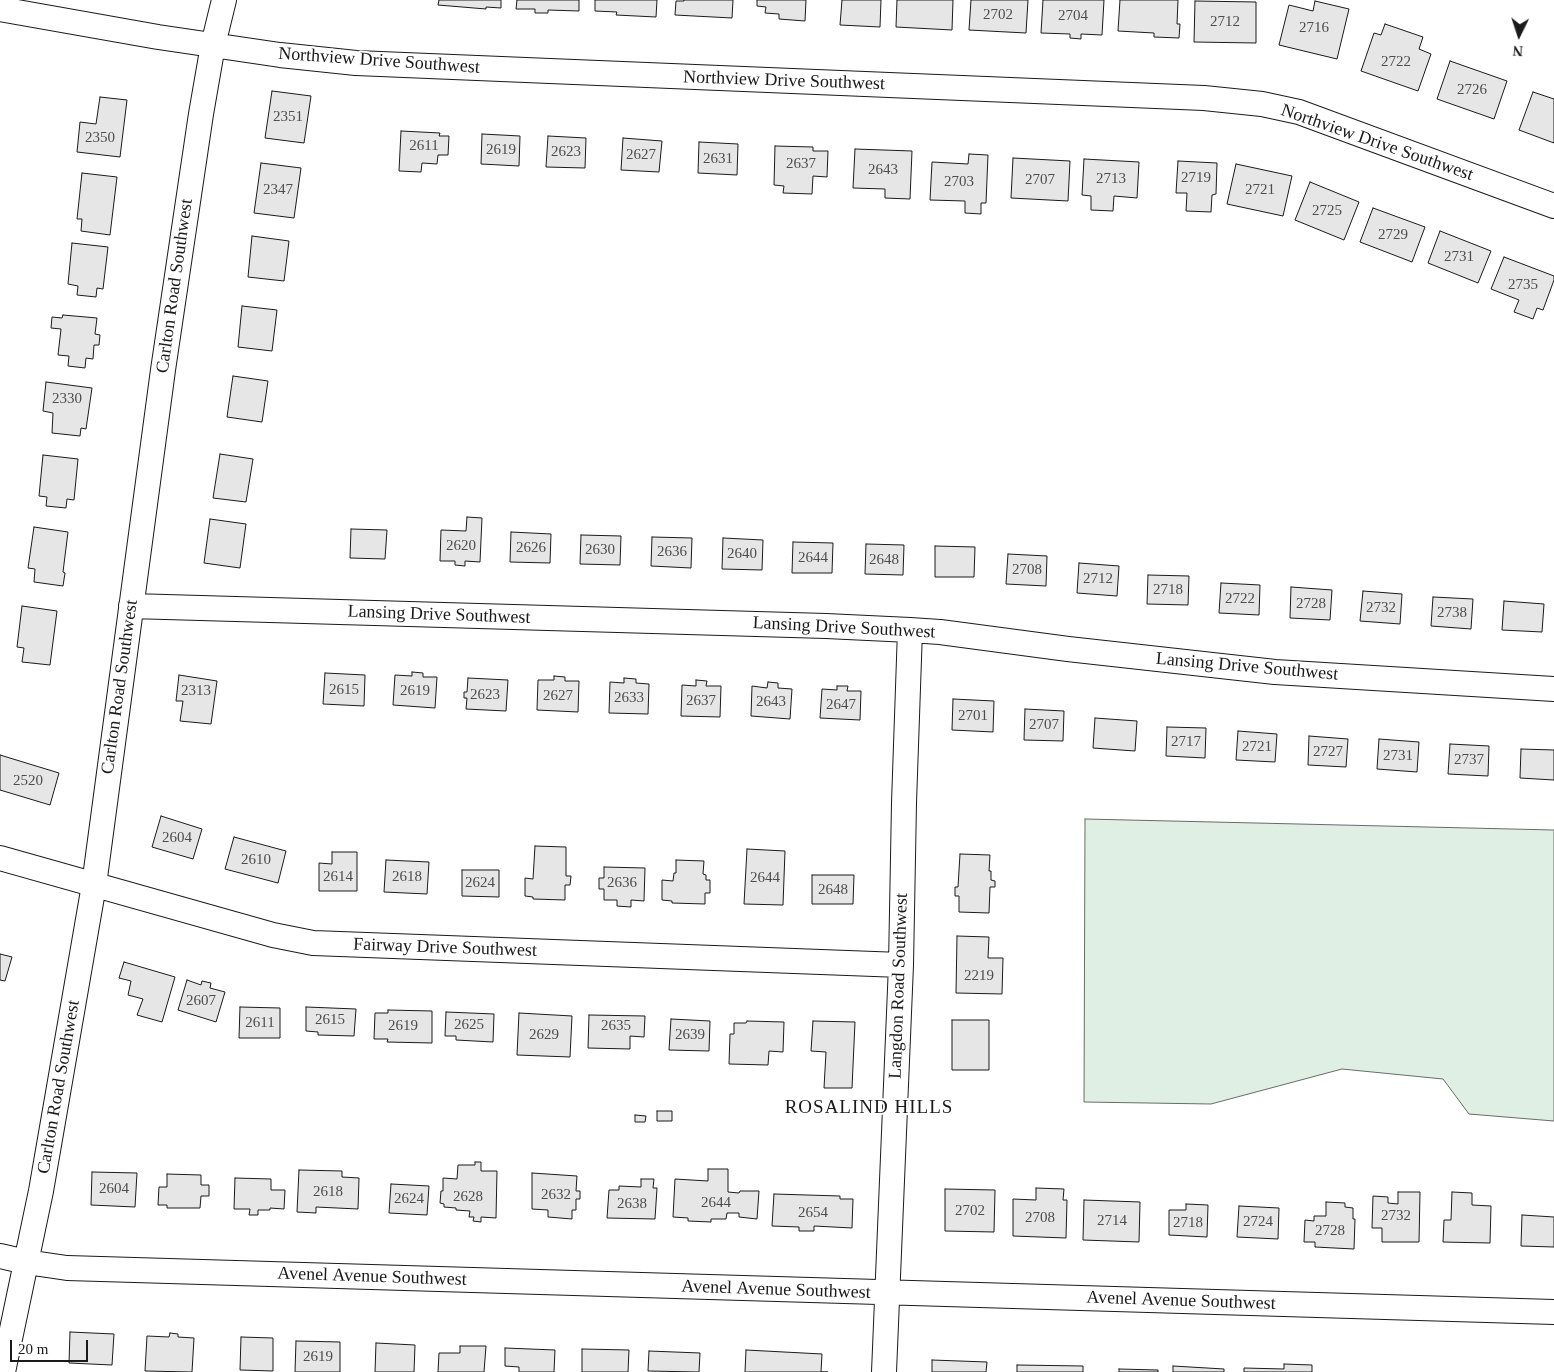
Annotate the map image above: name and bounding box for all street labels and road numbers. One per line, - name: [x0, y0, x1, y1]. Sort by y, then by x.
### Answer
- street label: Northview Drive Southwest: [278, 43, 480, 79]
- street label: Northview Drive Southwest: [683, 67, 885, 95]
- street label: Northview Drive Southwest: [1278, 100, 1476, 186]
- street label: Carlton Road Southwest: [152, 197, 198, 375]
- street label: Carlton Road Southwest: [97, 598, 143, 776]
- street label: Lansing Drive Southwest: [347, 601, 531, 629]
- street label: Lansing Drive Southwest: [752, 612, 936, 644]
- street label: Lansing Drive Southwest: [1155, 648, 1339, 686]
- street label: Langdon Road Southwest: [885, 893, 913, 1079]
- street label: Fairway Drive Southwest: [353, 934, 537, 962]
- street label: Carlton Road Southwest: [33, 998, 85, 1176]
- street label: Avenel Avenue Southwest: [277, 1263, 467, 1291]
- street label: Avenel Avenue Southwest: [681, 1276, 871, 1304]
- street label: Avenel Avenue Southwest: [1086, 1287, 1276, 1315]

